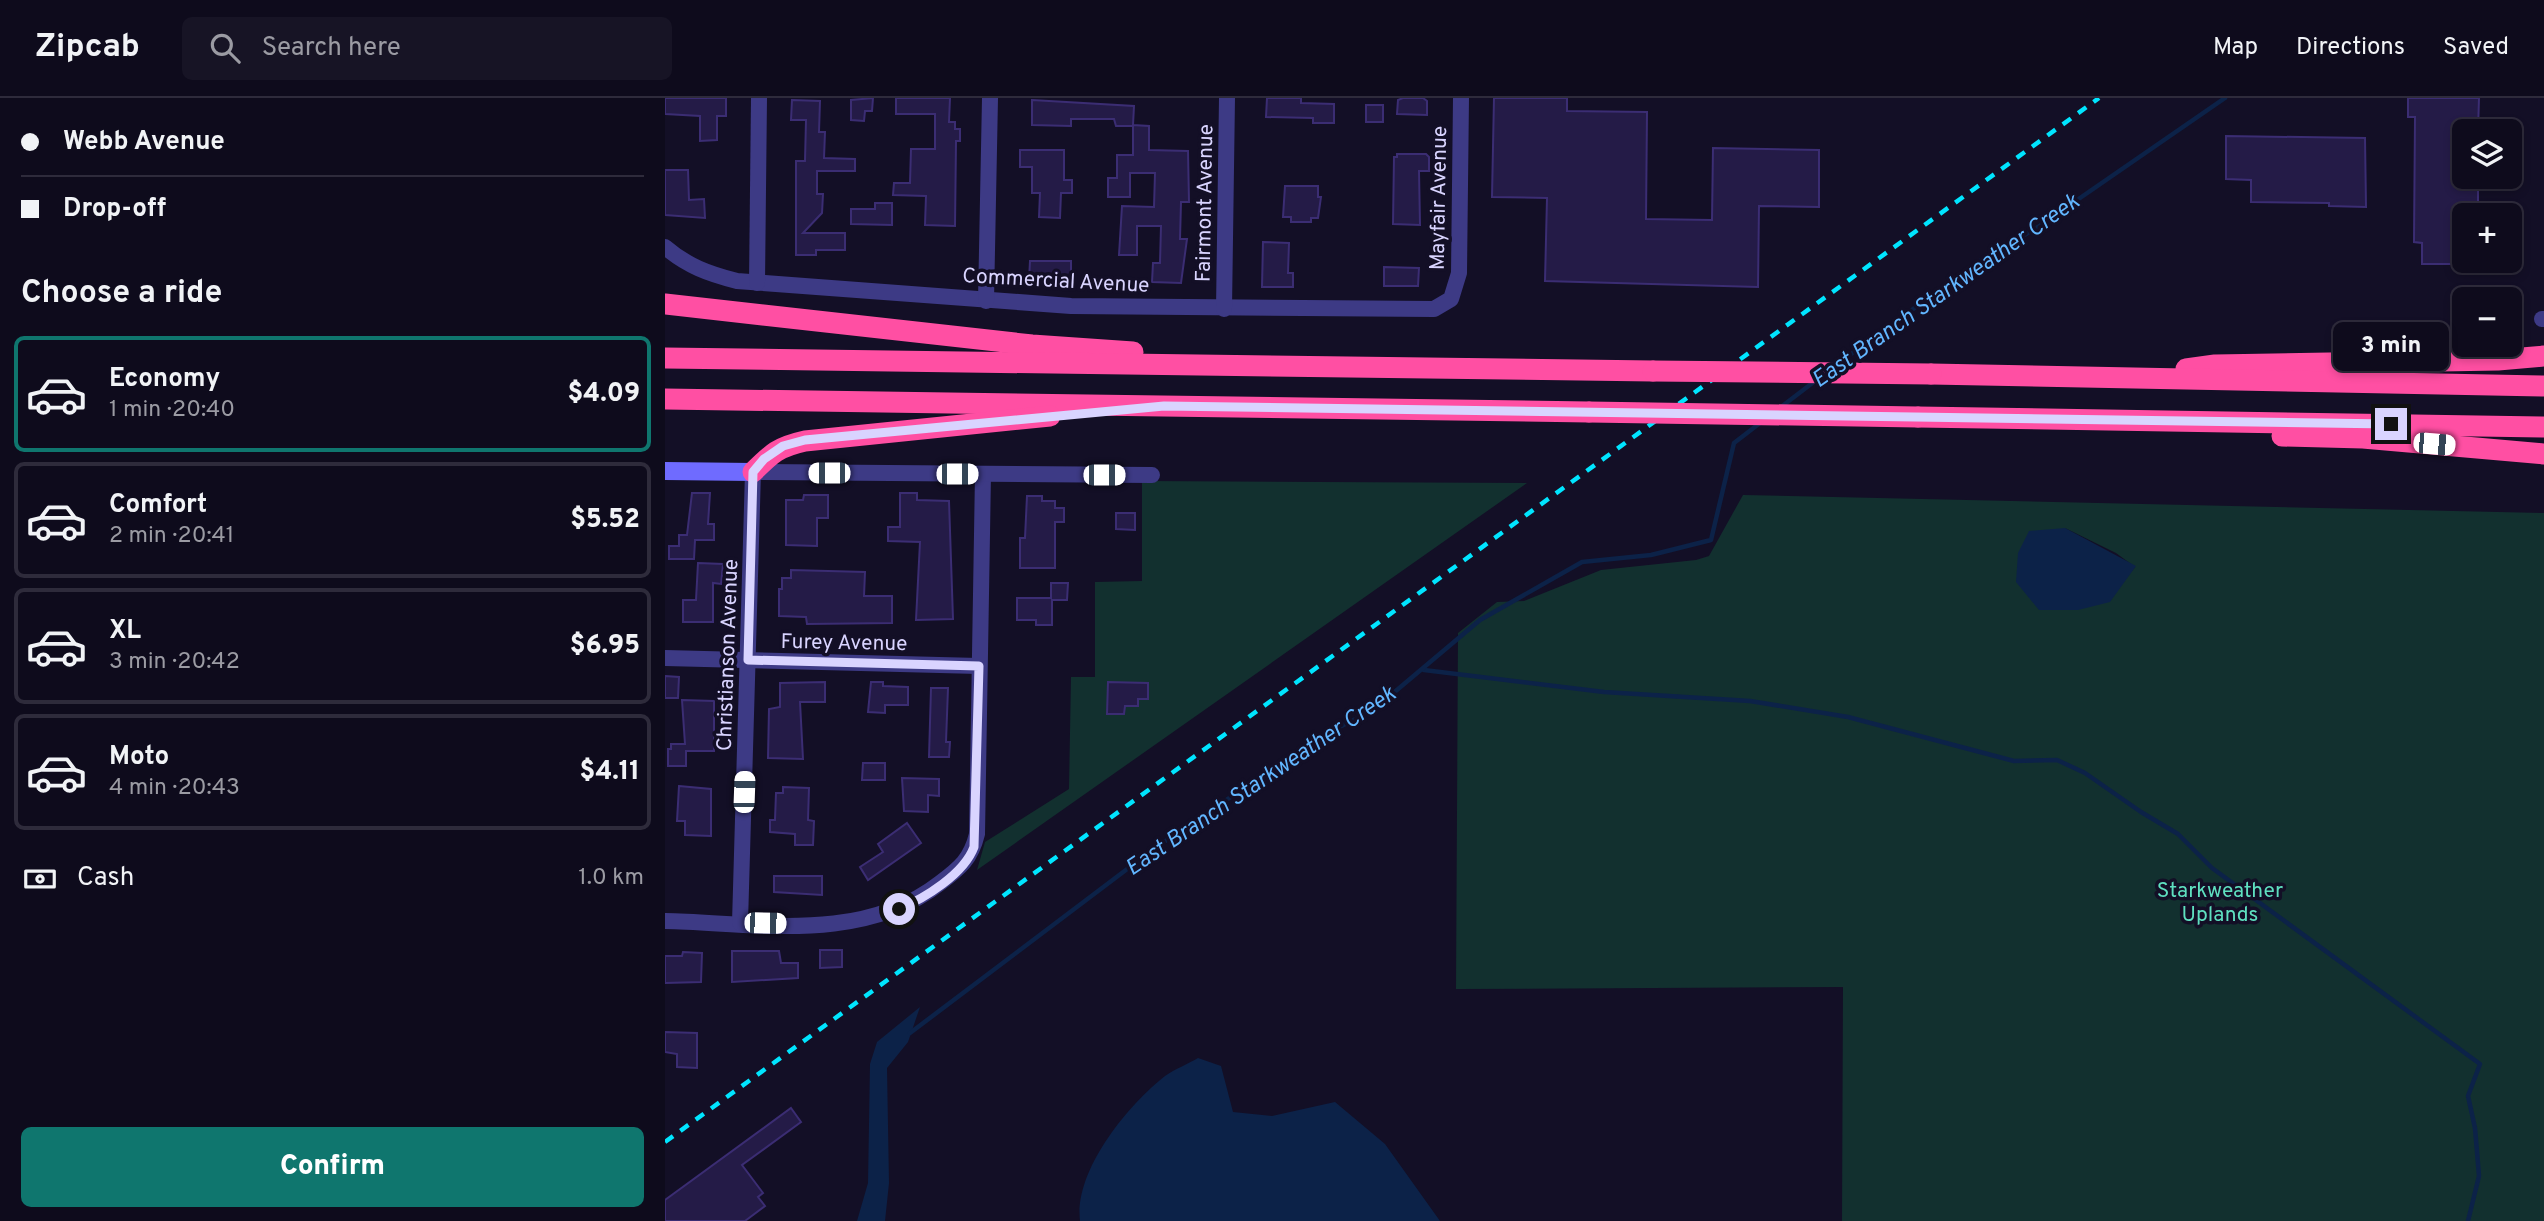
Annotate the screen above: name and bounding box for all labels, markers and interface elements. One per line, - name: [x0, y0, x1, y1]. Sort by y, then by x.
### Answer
- search box: [182, 17, 672, 80]
- text: Zipcab: [35, 27, 140, 69]
- icon: search: [206, 29, 244, 67]
- text: Search here: [262, 32, 401, 65]
- text: Map: [2213, 33, 2258, 63]
- text: Directions: [2296, 33, 2405, 63]
- text: Saved: [2443, 33, 2509, 63]
- map controls: [2452, 119, 2522, 357]
- button: layers: [2452, 119, 2522, 189]
- street label: Fairmont Avenue: [1191, 124, 1220, 282]
- text: Webb Avenue: [63, 126, 225, 159]
- street label: Mayfair Avenue: [1425, 126, 1454, 270]
- water label: East Branch Starkweather Creek: [1807, 188, 2086, 396]
- text: Drop-off: [63, 193, 166, 226]
- button: +: [2452, 203, 2522, 273]
- street label: Commercial Avenue: [962, 263, 1150, 300]
- text: Choose a ride: [21, 274, 222, 314]
- button: −: [2452, 287, 2522, 357]
- callout: 3 min: [2333, 322, 2449, 372]
- text: 3 min: [2361, 332, 2421, 361]
- icon: car: [25, 363, 88, 426]
- text: Economy: [109, 363, 220, 396]
- text: $4.09: [567, 378, 640, 411]
- text: 1 min · 20:40: [109, 396, 235, 425]
- route end: [2375, 408, 2407, 440]
- car: [2413, 432, 2456, 456]
- car: [809, 463, 851, 484]
- car: [937, 464, 979, 485]
- car: [1084, 465, 1126, 486]
- icon: car: [25, 489, 88, 552]
- text: Comfort: [109, 489, 207, 522]
- text: $5.52: [570, 504, 640, 537]
- text: 2 min · 20:41: [109, 522, 234, 551]
- street label: Christianson Avenue: [712, 559, 745, 752]
- icon: car: [25, 615, 88, 678]
- text: XL: [109, 615, 141, 648]
- street label: Furey Avenue: [780, 629, 908, 658]
- text: $6.95: [570, 630, 640, 663]
- text: 3 min · 20:42: [109, 648, 240, 677]
- water label: East Branch Starkweather Creek: [1121, 680, 1403, 884]
- icon: car: [25, 741, 88, 804]
- text: Moto: [109, 741, 169, 774]
- text: $4.11: [580, 756, 640, 789]
- car: [733, 771, 756, 813]
- text: 4 min · 20:43: [109, 774, 240, 803]
- icon: cash: [21, 860, 59, 898]
- text: Cash: [77, 862, 134, 895]
- text: 1.0 km: [578, 864, 644, 893]
- park label: Starkweather Uplands: [2157, 878, 2283, 929]
- route start: [883, 893, 915, 925]
- car: [744, 912, 787, 934]
- button: Confirm: [21, 1127, 644, 1207]

